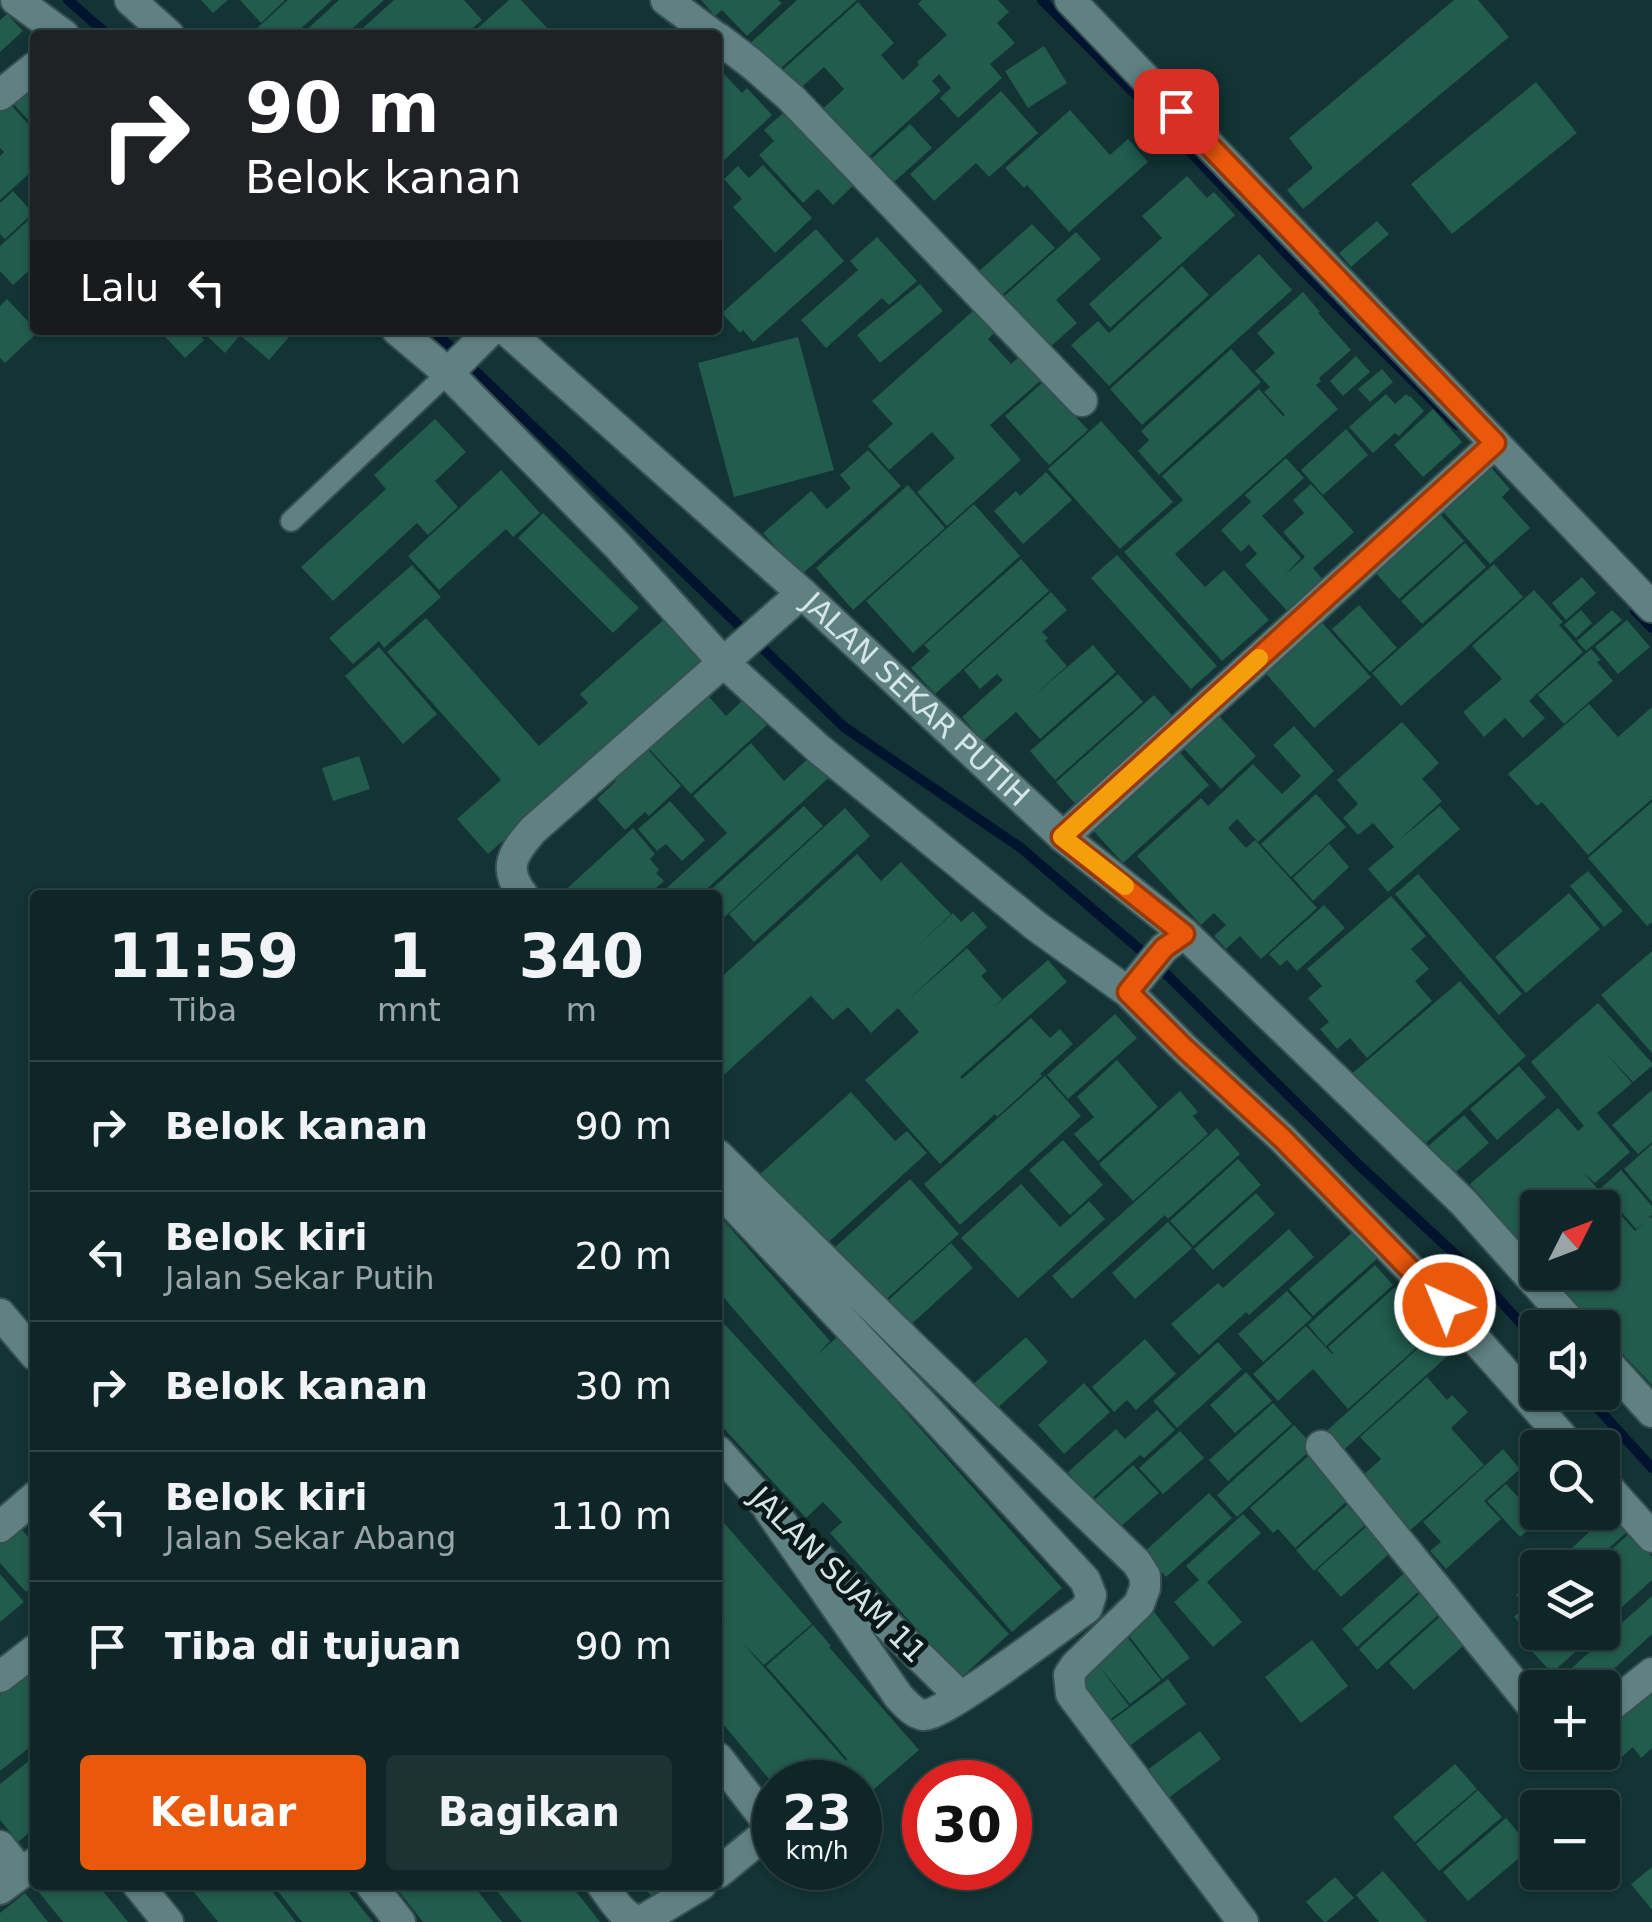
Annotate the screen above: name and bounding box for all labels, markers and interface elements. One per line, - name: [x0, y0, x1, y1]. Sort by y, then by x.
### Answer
- text: 90 m: [245, 67, 440, 149]
- pin: [1134, 69, 1219, 154]
- icon: right: [80, 70, 210, 200]
- icon: arrive: [1149, 84, 1204, 139]
- text: Belok kanan: [245, 151, 521, 204]
- icon: left: [179, 260, 234, 315]
- text: Lalu: [80, 266, 159, 310]
- street label: JALAN SEKAR PUTIH: [795, 584, 1037, 813]
- text: 11:59: [108, 921, 299, 991]
- text: 1: [388, 921, 430, 991]
- text: 340: [519, 921, 644, 991]
- text: Tiba: [170, 991, 237, 1029]
- text: mnt: [377, 991, 441, 1029]
- text: m: [566, 991, 597, 1029]
- icon: right: [80, 1099, 135, 1154]
- text: Belok kanan: [165, 1104, 428, 1148]
- text: 90 m: [575, 1104, 672, 1148]
- north arrow: [1520, 1190, 1620, 1290]
- map controls: [1520, 1190, 1620, 1890]
- text: Belok kiri: [165, 1215, 367, 1259]
- icon: left: [80, 1229, 135, 1284]
- text: 20 m: [575, 1234, 672, 1278]
- position arrow: [1393, 1253, 1497, 1357]
- text: Jalan Sekar Putih: [165, 1259, 435, 1297]
- button: sound: [1520, 1310, 1620, 1410]
- icon: right: [80, 1359, 135, 1414]
- text: Belok kanan: [165, 1364, 428, 1408]
- text: 30 m: [575, 1364, 672, 1408]
- button: search: [1520, 1430, 1620, 1530]
- text: Belok kiri: [165, 1475, 367, 1519]
- street label: JALAN SUAM 11: [742, 1478, 933, 1670]
- icon: left: [80, 1489, 135, 1544]
- text: 110 m: [550, 1494, 672, 1538]
- text: Jalan Sekar Abang: [165, 1519, 456, 1557]
- button: layers: [1520, 1550, 1620, 1650]
- icon: arrive: [80, 1619, 135, 1674]
- text: Tiba di tujuan: [165, 1624, 461, 1668]
- text: 90 m: [575, 1624, 672, 1668]
- button: +: [1520, 1670, 1620, 1770]
- button: Keluar: [80, 1755, 366, 1870]
- button: Bagikan: [386, 1755, 672, 1870]
- speed limit sign: 30: [902, 1760, 1032, 1890]
- text: 23: [782, 1784, 852, 1842]
- button: −: [1520, 1790, 1620, 1890]
- text: km/h: [785, 1836, 849, 1865]

